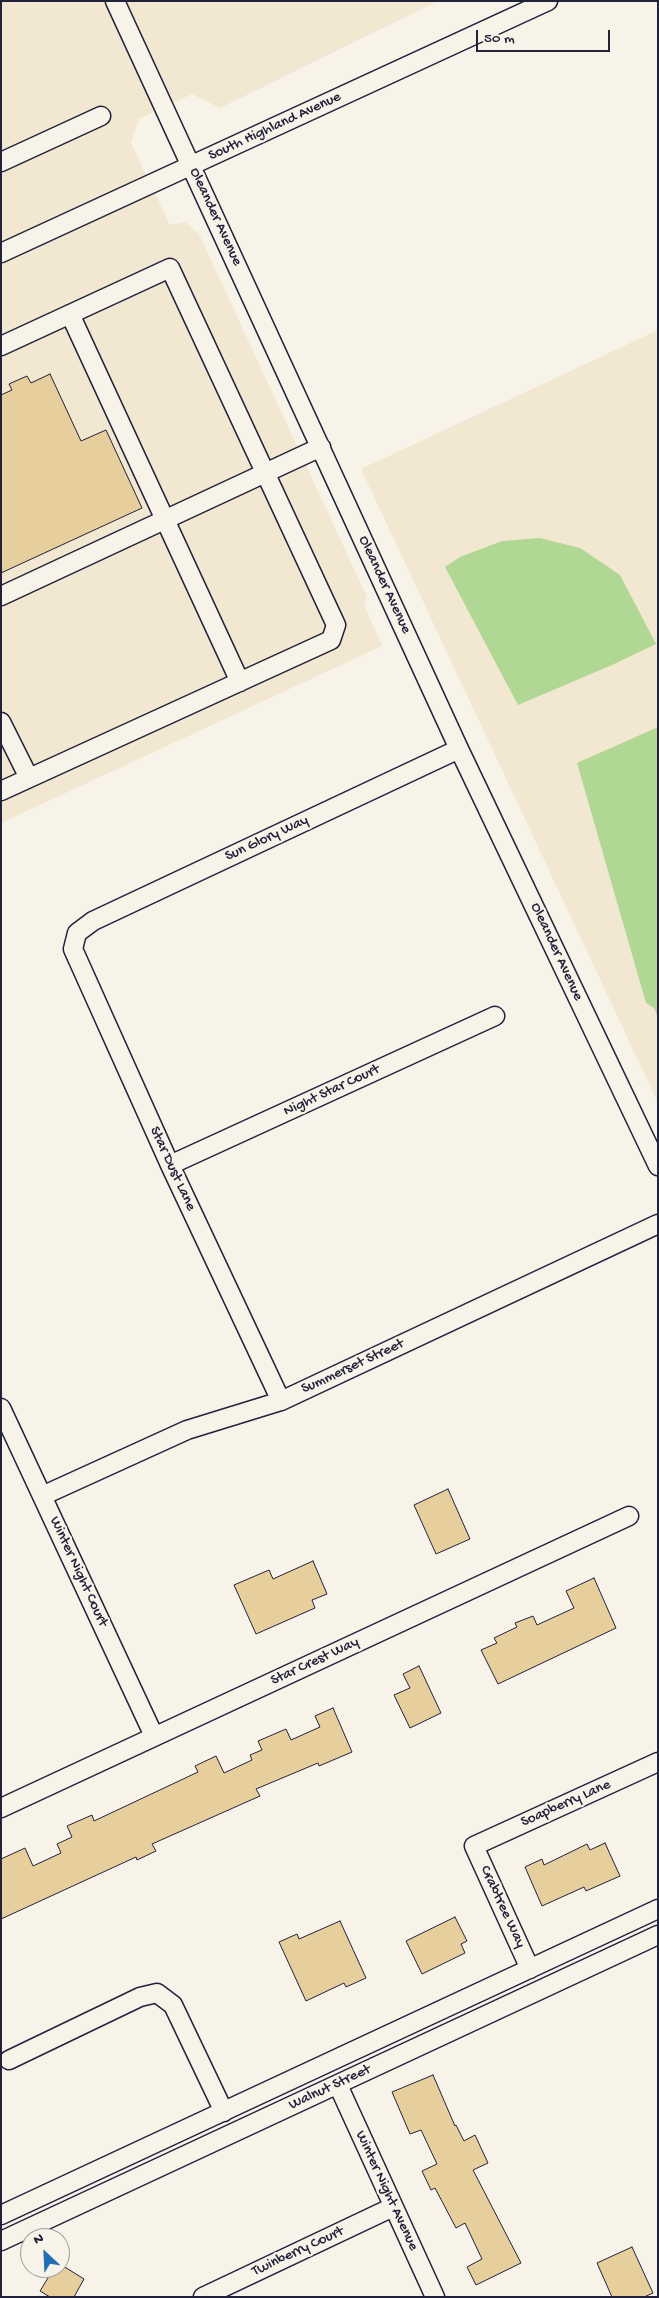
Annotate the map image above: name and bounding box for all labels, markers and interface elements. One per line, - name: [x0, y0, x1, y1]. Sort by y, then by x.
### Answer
- scale bar: [479, 20, 613, 52]
- text: 50 m: [484, 30, 515, 48]
- street label: South Highland Avenue: [206, 88, 344, 166]
- street label: Oleander Avenue: [184, 165, 246, 269]
- street label: Oleander Avenue: [353, 533, 415, 637]
- street label: Sun Glory Way: [222, 812, 312, 866]
- street label: Oleander Avenue: [525, 900, 587, 1004]
- street label: Night Star Court: [281, 1061, 383, 1121]
- street label: Star Dust Lane: [145, 1124, 199, 1214]
- street label: Summerset Street: [299, 1335, 407, 1399]
- street label: Winter Night Court: [45, 1514, 111, 1630]
- street label: Star Crest Way: [268, 1634, 362, 1690]
- street label: Soapberry Lane: [518, 1776, 614, 1832]
- street label: Crabtree Way: [475, 1863, 529, 1951]
- street label: Walnut Street: [286, 2061, 374, 2115]
- street label: Winter Night Avenue: [350, 2128, 422, 2254]
- street label: Twinberry Court: [249, 2223, 347, 2281]
- north arrow: [20, 2228, 70, 2278]
- text: N: [31, 2230, 47, 2249]

